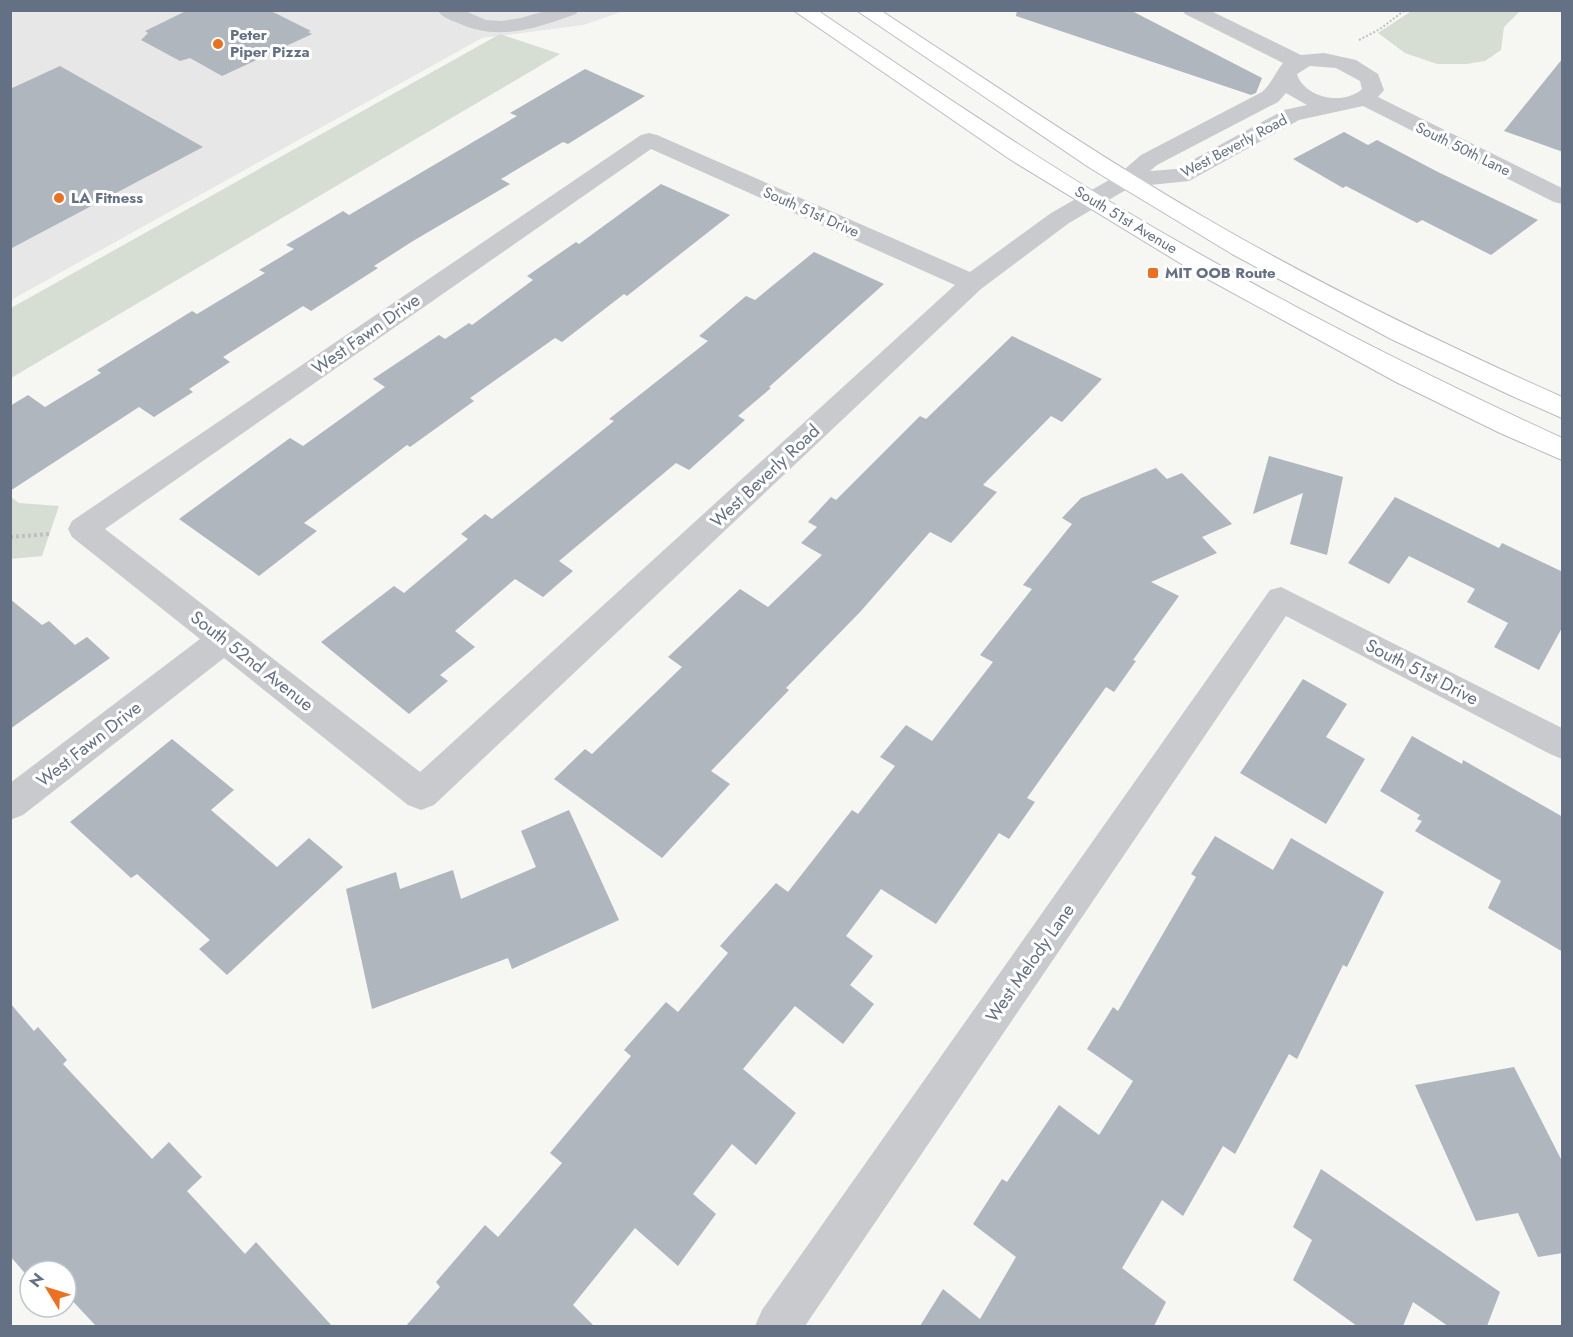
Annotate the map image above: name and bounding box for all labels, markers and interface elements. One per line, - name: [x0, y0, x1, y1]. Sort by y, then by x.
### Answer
- place label: Peter Piper Pizza: [230, 24, 310, 63]
- marker: Peter Piper Pizza: [211, 37, 225, 51]
- street label: West Beverly Road: [1177, 109, 1291, 183]
- street label: South 50th Lane: [1412, 116, 1514, 182]
- street label: South 51st Drive: [759, 181, 863, 243]
- street label: South 51st Avenue: [1070, 181, 1182, 260]
- place label: LA Fitness: [71, 187, 143, 209]
- marker: LA Fitness: [52, 191, 66, 205]
- place label: MIT OOB Route: [1165, 262, 1276, 284]
- marker: MIT OOB Route: [1146, 266, 1160, 280]
- street label: West Fawn Drive: [307, 287, 425, 381]
- street label: West Beverly Road: [705, 418, 825, 534]
- street label: South 52nd Avenue: [185, 605, 319, 717]
- street label: South 51st Drive: [1361, 632, 1483, 712]
- street label: West Fawn Drive: [31, 695, 147, 793]
- street label: West Melody Lane: [979, 898, 1081, 1028]
- north arrow: [18, 1259, 78, 1319]
- text: N: [24, 1268, 50, 1292]

